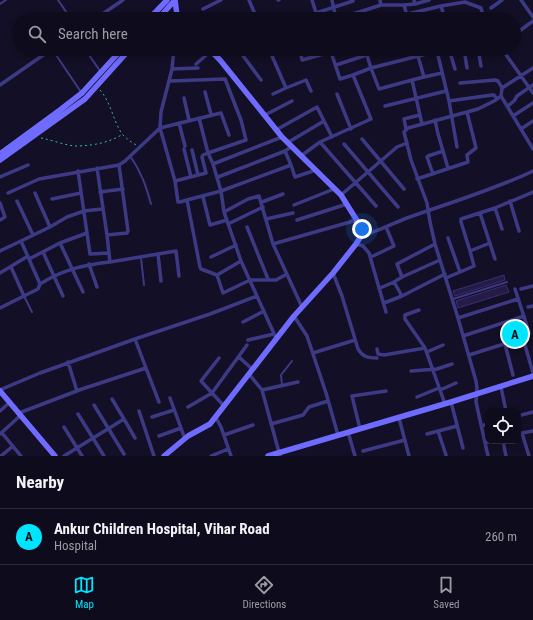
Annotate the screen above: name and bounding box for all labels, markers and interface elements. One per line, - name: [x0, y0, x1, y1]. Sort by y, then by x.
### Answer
- search box: [12, 12, 521, 56]
- icon: search: [26, 23, 48, 45]
- text: Search here: [58, 25, 128, 43]
- your location: [352, 219, 372, 239]
- pin: A: [502, 319, 528, 349]
- map controls: [485, 408, 521, 444]
- button: locate: [485, 408, 521, 444]
- text: Nearby: [16, 472, 64, 492]
- text: Ankur Children Hospital, Vihar Road: [54, 520, 270, 538]
- text: A: [25, 529, 33, 544]
- text: 260 m: [485, 529, 517, 544]
- text: Hospital: [54, 538, 97, 553]
- tab: Map: [73, 574, 95, 611]
- tab: Directions: [242, 574, 286, 611]
- tab: Saved: [433, 574, 460, 611]

